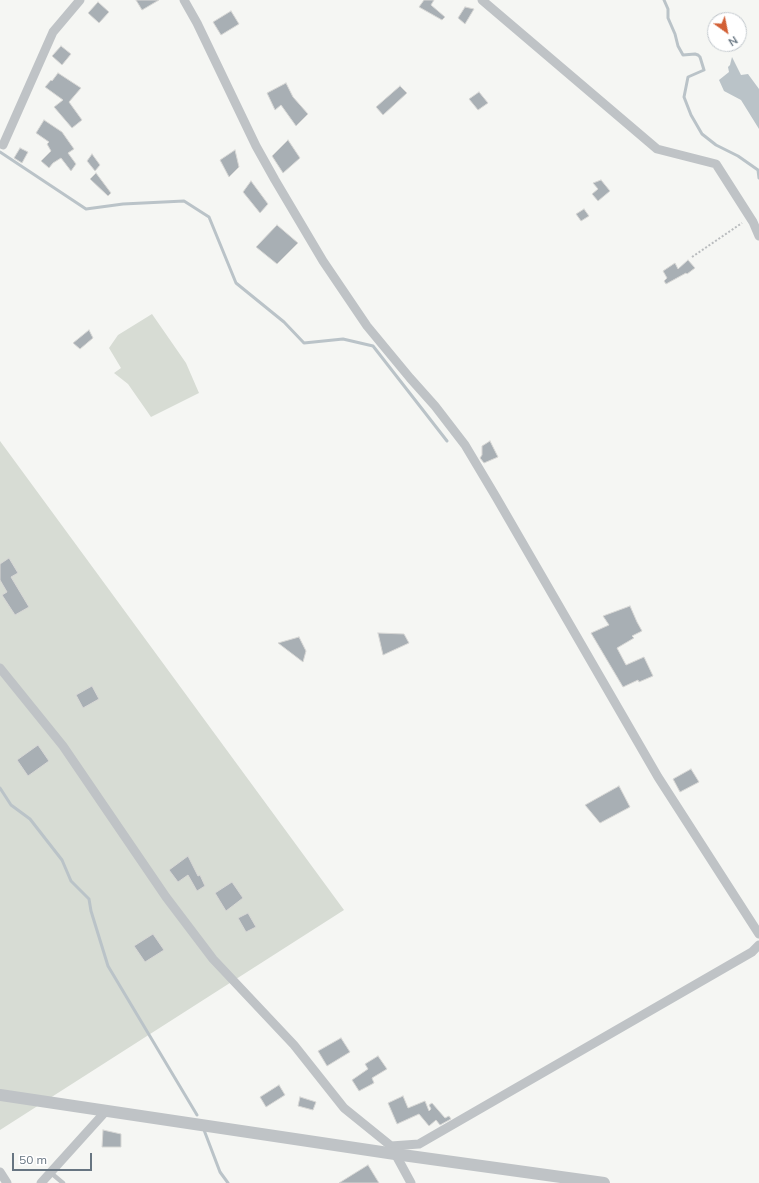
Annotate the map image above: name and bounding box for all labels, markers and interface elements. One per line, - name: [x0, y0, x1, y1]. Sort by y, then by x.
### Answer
- north arrow: [707, 12, 747, 52]
- text: N: [726, 33, 740, 49]
- scale bar: [14, 1145, 94, 1171]
- text: 50 m: [19, 1152, 47, 1167]

